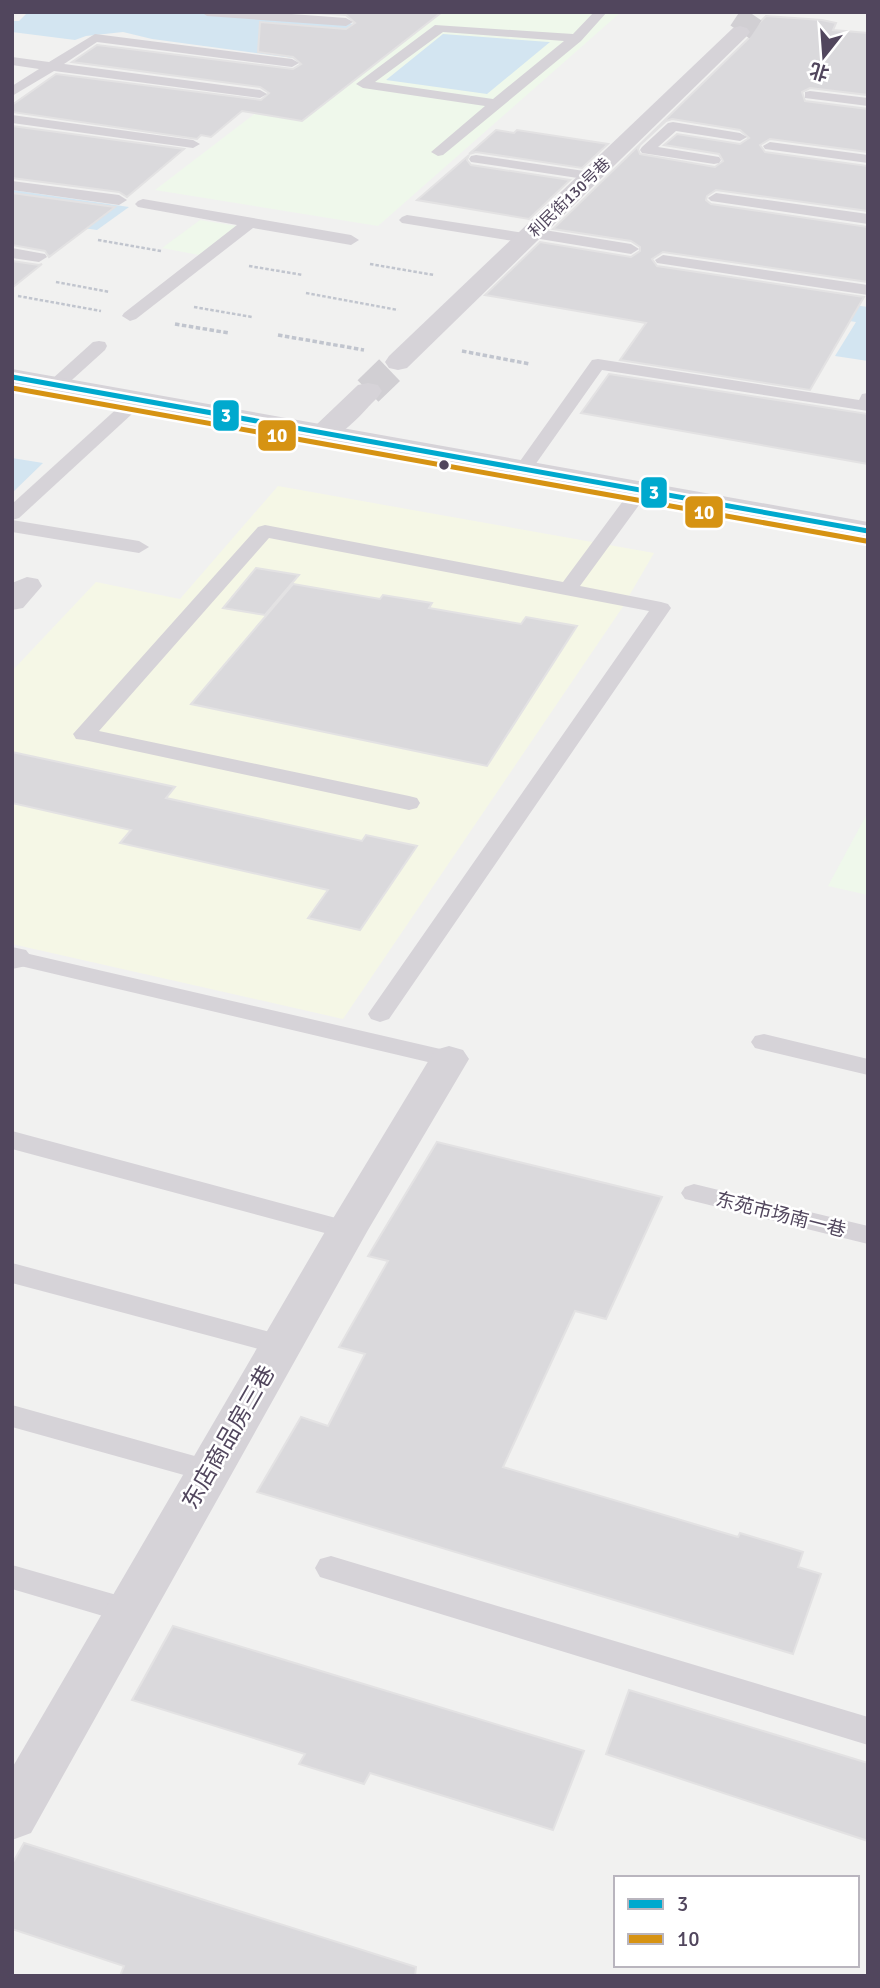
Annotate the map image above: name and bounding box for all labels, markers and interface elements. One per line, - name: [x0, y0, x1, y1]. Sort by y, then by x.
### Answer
- north arrow: [789, 21, 859, 91]
- text: 北: [807, 57, 832, 86]
- street label: 利民街130号巷: [525, 154, 615, 242]
- line badge: 3: [212, 399, 240, 432]
- text: 3: [221, 404, 231, 428]
- line badge: 10: [257, 419, 297, 452]
- text: 10: [267, 424, 287, 448]
- unlabelled marker: [437, 458, 451, 472]
- line badge: 3: [640, 476, 668, 509]
- text: 3: [649, 481, 659, 505]
- line badge: 10: [684, 495, 724, 529]
- text: 10: [694, 501, 714, 525]
- street label: 东苑市场南一巷: [713, 1187, 848, 1243]
- street label: 东店商品房三巷: [176, 1360, 281, 1514]
- legend: [614, 1876, 859, 1967]
- text: 3: [677, 1891, 688, 1917]
- text: 10: [677, 1926, 700, 1952]

